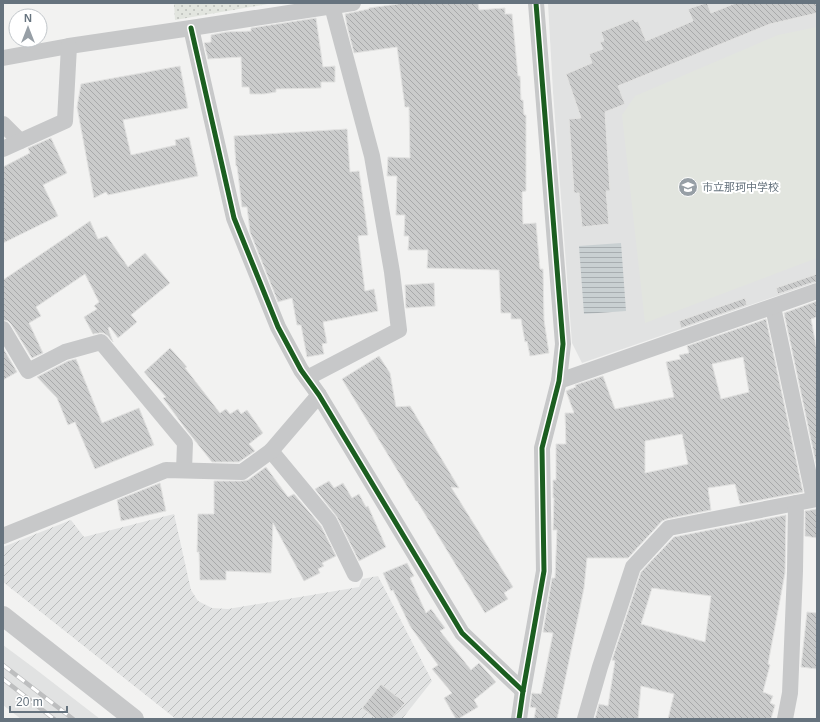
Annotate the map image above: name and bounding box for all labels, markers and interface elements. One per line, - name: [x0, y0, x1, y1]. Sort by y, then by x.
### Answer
- north arrow: [8, 8, 48, 48]
- text: N: [24, 12, 32, 24]
- school or university icon: 市立那珂中学校: [677, 176, 699, 198]
- place label: 市立那珂中学校: [702, 181, 779, 193]
- scale bar: [10, 688, 67, 714]
- text: 20 m: [16, 695, 43, 709]

